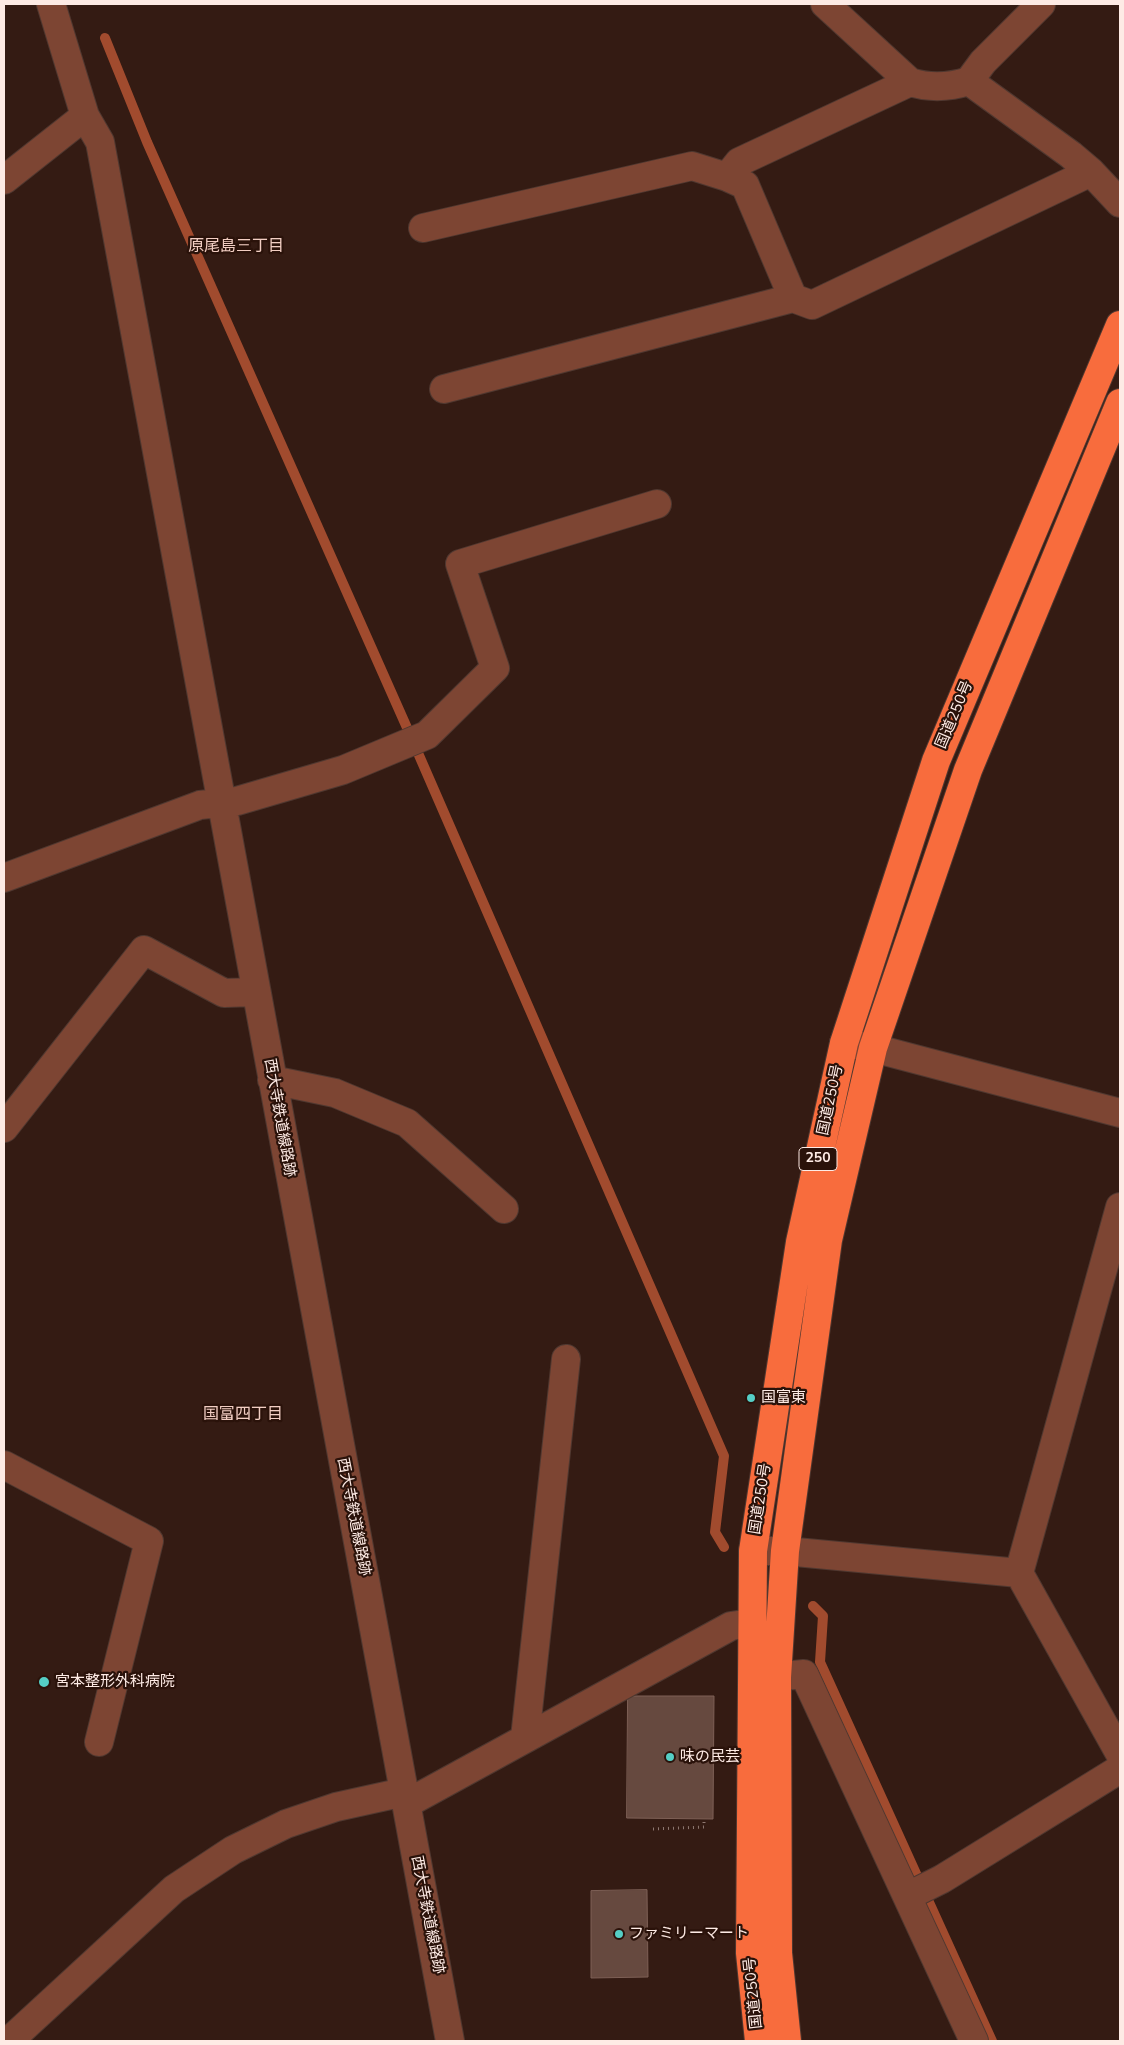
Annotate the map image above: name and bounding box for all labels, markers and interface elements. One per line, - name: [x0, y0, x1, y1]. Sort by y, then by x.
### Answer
- district label: 原尾島三丁目: [188, 237, 284, 257]
- street label: 国道250号: [933, 678, 977, 752]
- street label: 西大寺鉄道線路跡: [260, 1057, 298, 1179]
- street label: 国道250号: [815, 1063, 847, 1137]
- road number: 250: [799, 1148, 837, 1170]
- place label: 国富東: [761, 1389, 806, 1407]
- marker: 国富東: [745, 1392, 757, 1404]
- district label: 国富四丁目: [203, 1405, 283, 1425]
- street label: 西大寺鉄道線路跡: [333, 1456, 373, 1578]
- street label: 国道250号: [746, 1462, 776, 1536]
- place label: 宮本整形外科病院: [55, 1673, 175, 1691]
- marker: 宮本整形外科病院: [37, 1675, 51, 1689]
- place label: 味の民芸: [680, 1748, 740, 1766]
- marker: 味の民芸: [664, 1751, 676, 1763]
- street label: 西大寺鉄道線路跡: [407, 1854, 447, 1976]
- place label: ファミリーマート: [629, 1925, 749, 1943]
- marker: ファミリーマート: [613, 1928, 625, 1940]
- street label: 国道250号: [741, 1956, 767, 2030]

